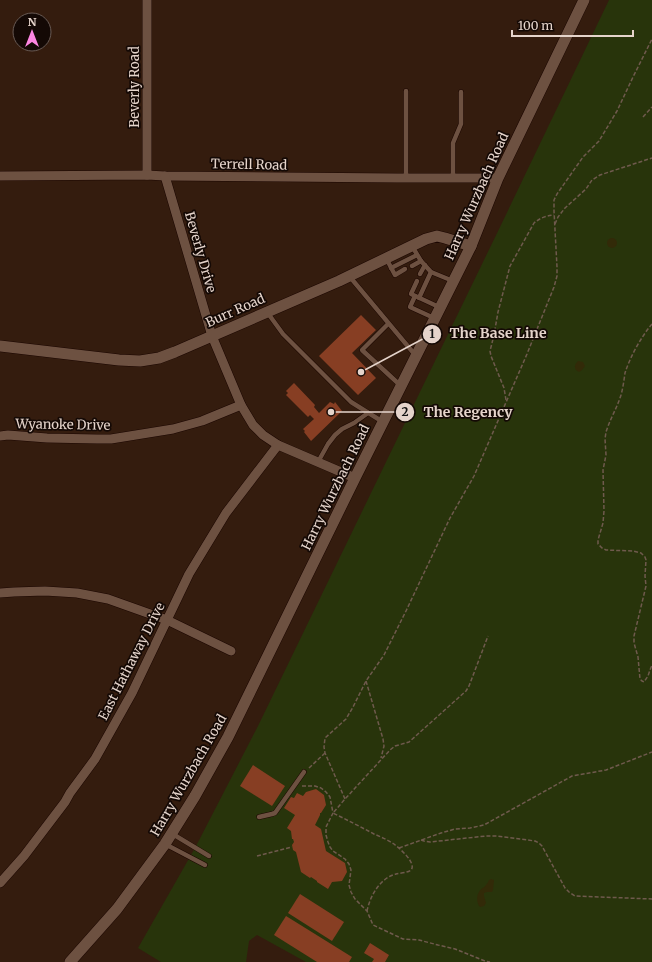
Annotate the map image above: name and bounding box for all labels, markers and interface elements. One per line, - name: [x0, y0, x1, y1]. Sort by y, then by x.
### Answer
- north arrow: [12, 12, 52, 52]
- scale bar: [512, 12, 633, 38]
- text: N: [28, 15, 37, 29]
- text: 100 m: [518, 18, 553, 33]
- street label: Beverly Road: [126, 46, 143, 128]
- street label: Harry Wurzbach Road: [441, 130, 512, 263]
- street label: Terrell Road: [211, 155, 287, 174]
- street label: Beverly Drive: [181, 210, 220, 295]
- street label: Burr Road: [203, 290, 268, 331]
- callout: The Base Line: [422, 321, 555, 347]
- text: The Base Line: [449, 324, 547, 342]
- text: 1: [429, 326, 435, 341]
- callout: The Regency: [395, 399, 520, 425]
- text: The Regency: [423, 403, 513, 421]
- text: 2: [401, 404, 409, 419]
- street label: Wyanoke Drive: [14, 415, 111, 434]
- street label: Harry Wurzbach Road: [298, 421, 373, 553]
- street label: East Hathaway Drive: [94, 599, 169, 723]
- street label: Harry Wurzbach Road: [147, 711, 230, 839]

